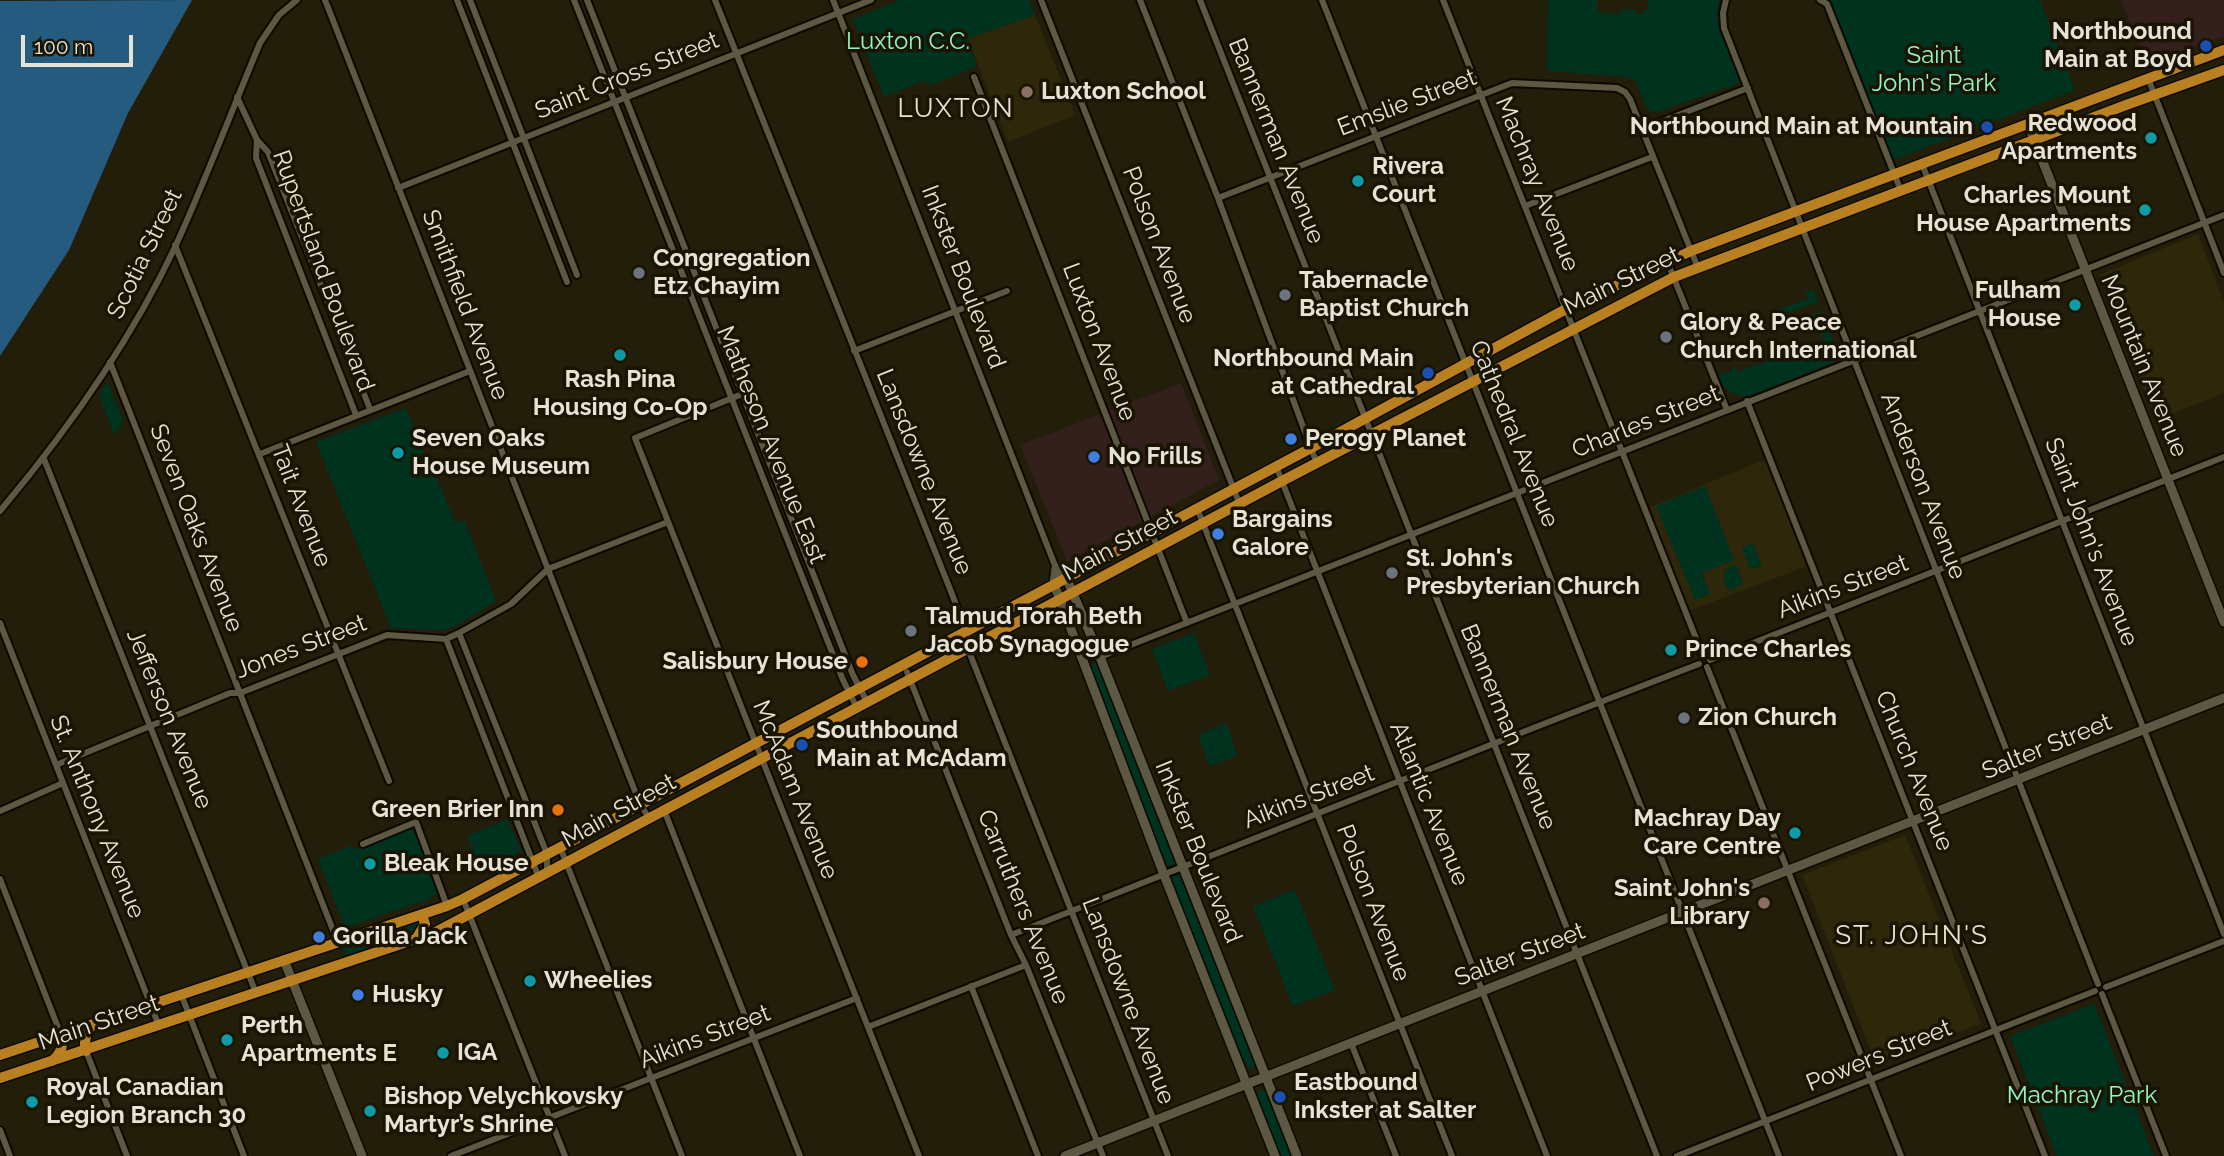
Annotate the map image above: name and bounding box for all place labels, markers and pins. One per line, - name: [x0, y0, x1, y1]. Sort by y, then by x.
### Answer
- place label: Northbound Main at Boyd: [2044, 18, 2192, 74]
- marker: Northbound Main at Boyd: [2198, 38, 2214, 54]
- place label: Luxton School: [1041, 78, 1206, 106]
- marker: Luxton School: [1019, 84, 1035, 100]
- place label: Redwood Apartments: [2001, 110, 2137, 166]
- place label: Northbound Main at Mountain: [1630, 113, 1973, 141]
- marker: Northbound Main at Mountain: [1979, 119, 1995, 135]
- marker: Redwood Apartments: [2143, 130, 2159, 146]
- place label: Rivera Court: [1372, 153, 1444, 209]
- marker: Rivera Court: [1350, 173, 1366, 189]
- place label: Charles Mount House Apartments: [1916, 182, 2131, 238]
- marker: Charles Mount House Apartments: [2137, 202, 2153, 218]
- place label: Congregation Etz Chayim: [653, 245, 810, 301]
- marker: Congregation Etz Chayim: [631, 265, 647, 281]
- place label: Tabernacle Baptist Church: [1299, 267, 1469, 323]
- place label: Fulham House: [1975, 277, 2061, 333]
- marker: Tabernacle Baptist Church: [1277, 287, 1293, 303]
- marker: Fulham House: [2067, 297, 2083, 313]
- place label: Glory & Peace Church International: [1680, 309, 1917, 365]
- marker: Glory & Peace Church International: [1658, 329, 1674, 345]
- place label: Northbound Main at Cathedral: [1213, 345, 1414, 401]
- marker: Rash Pina Housing Co-Op: [612, 347, 628, 363]
- marker: Northbound Main at Cathedral: [1420, 365, 1436, 381]
- place label: Rash Pina Housing Co-Op: [533, 366, 707, 422]
- place label: Seven Oaks House Museum: [412, 425, 590, 481]
- place label: Perogy Planet: [1305, 425, 1466, 453]
- marker: Perogy Planet: [1283, 431, 1299, 447]
- place label: No Frills: [1108, 443, 1202, 471]
- marker: Seven Oaks House Museum: [390, 445, 406, 461]
- marker: No Frills: [1086, 449, 1102, 465]
- place label: Bargains Galore: [1232, 506, 1333, 562]
- marker: Bargains Galore: [1210, 526, 1226, 542]
- place label: St. John's Presbyterian Church: [1406, 545, 1640, 601]
- marker: St. John's Presbyterian Church: [1384, 565, 1400, 581]
- place label: Talmud Torah Beth Jacob Synagogue: [925, 603, 1142, 659]
- marker: Talmud Torah Beth Jacob Synagogue: [903, 623, 919, 639]
- place label: Prince Charles: [1685, 636, 1851, 664]
- marker: Prince Charles: [1663, 642, 1679, 658]
- place label: Salisbury House: [662, 648, 848, 676]
- marker: Salisbury House: [854, 654, 870, 670]
- place label: Zion Church: [1698, 704, 1837, 732]
- marker: Zion Church: [1676, 710, 1692, 726]
- place label: Southbound Main at McAdam: [816, 717, 1007, 773]
- marker: Southbound Main at McAdam: [794, 737, 810, 753]
- place label: Green Brier Inn: [371, 796, 544, 824]
- marker: Green Brier Inn: [550, 802, 566, 818]
- place label: Machray Day Care Centre: [1634, 805, 1781, 861]
- marker: Machray Day Care Centre: [1787, 825, 1803, 841]
- place label: Bleak House: [384, 850, 529, 878]
- marker: Bleak House: [362, 856, 378, 872]
- place label: Saint John's Library: [1614, 875, 1750, 931]
- marker: Saint John's Library: [1756, 895, 1772, 911]
- place label: Gorilla Jack: [333, 923, 467, 951]
- marker: Gorilla Jack: [311, 929, 327, 945]
- place label: Wheelies: [544, 967, 652, 995]
- marker: Wheelies: [522, 973, 538, 989]
- place label: Husky: [372, 981, 443, 1009]
- marker: Husky: [350, 987, 366, 1003]
- place label: Perth Apartments E: [241, 1012, 397, 1068]
- marker: Perth Apartments E: [219, 1032, 235, 1048]
- place label: IGA: [457, 1039, 497, 1067]
- marker: IGA: [435, 1045, 451, 1061]
- place label: Eastbound Inkster at Salter: [1294, 1069, 1476, 1125]
- place label: Royal Canadian Legion Branch 30: [46, 1074, 246, 1130]
- place label: Bishop Velychkovsky Martyr’s Shrine: [384, 1083, 623, 1139]
- marker: Eastbound Inkster at Salter: [1272, 1089, 1288, 1105]
- marker: Royal Canadian Legion Branch 30: [24, 1094, 40, 1110]
- marker: Bishop Velychkovsky Martyr’s Shrine: [362, 1103, 378, 1119]

